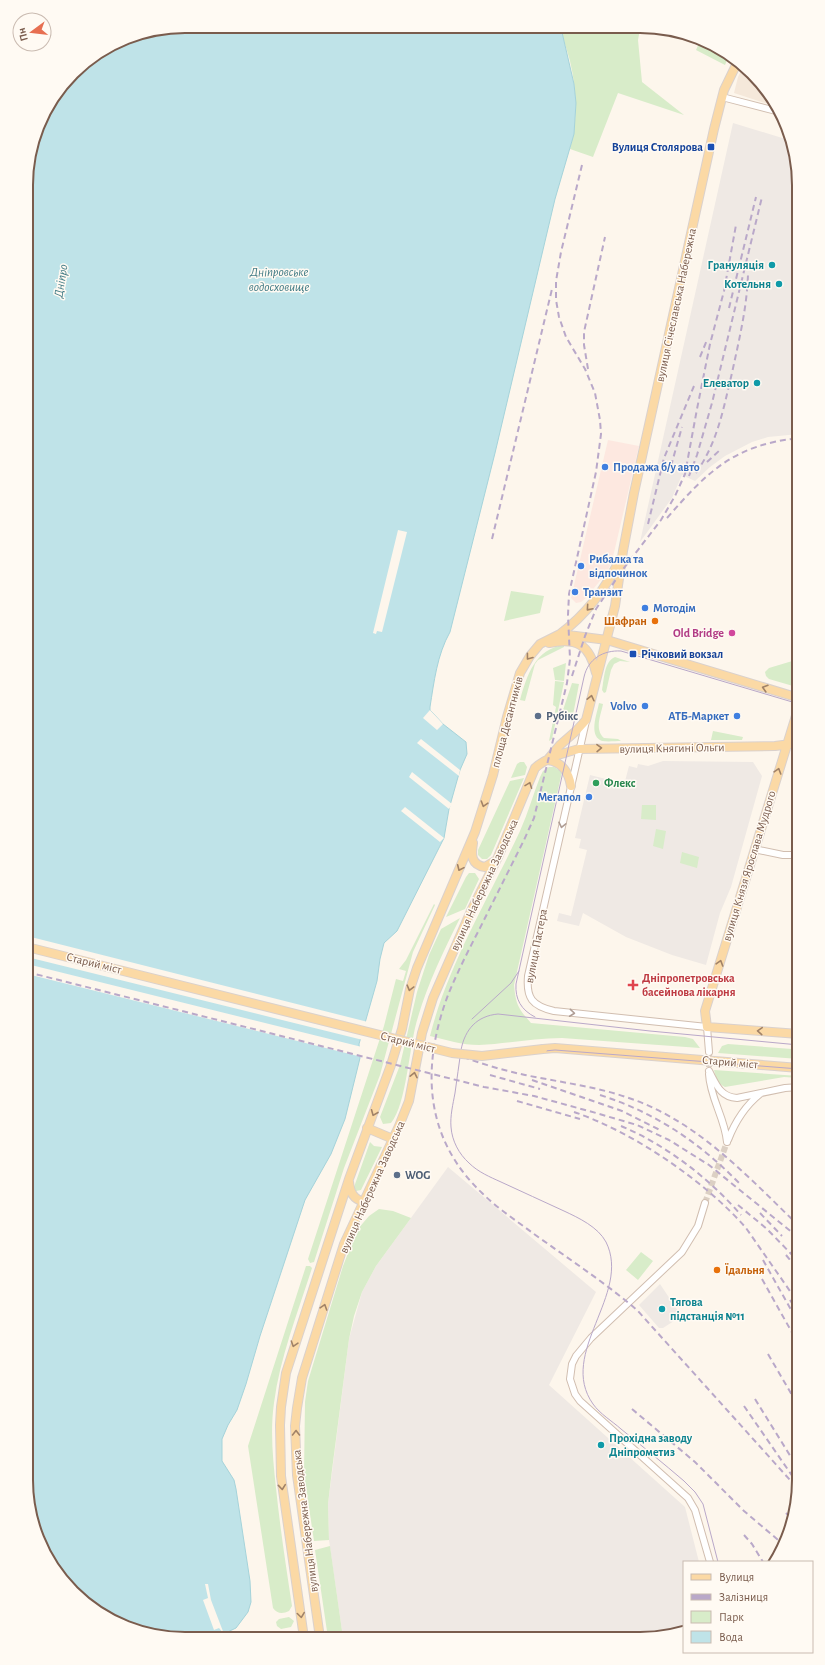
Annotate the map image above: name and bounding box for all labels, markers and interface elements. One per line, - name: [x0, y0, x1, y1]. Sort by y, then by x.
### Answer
- north arrow: [12, 12, 52, 52]
- text: Пн: [16, 27, 30, 42]
- place label: Вулиця Столярова: [612, 141, 703, 154]
- marker: Вулиця Столярова: [706, 142, 716, 152]
- street label: вулиця Січеславська Набережна: [654, 227, 699, 383]
- place label: Грануляція: [708, 259, 764, 272]
- marker: Грануляція: [767, 260, 777, 270]
- water label: Дніпро: [52, 263, 71, 300]
- water label: Дніпровське водосховище: [249, 266, 310, 294]
- place label: Котельня: [724, 278, 771, 290]
- marker: Котельня: [774, 279, 784, 289]
- place label: Елеватор: [703, 377, 749, 389]
- marker: Елеватор: [752, 378, 762, 388]
- place label: Продажа б/у авто: [613, 461, 700, 474]
- marker: Продажа б/у авто: [600, 462, 610, 472]
- place label: Рибалка та відпочинок: [589, 553, 648, 579]
- marker: Рибалка та відпочинок: [576, 561, 586, 571]
- place label: Транзит: [583, 586, 623, 598]
- marker: Транзит: [570, 587, 580, 597]
- place label: Мотодім: [653, 602, 696, 614]
- marker: Мотодім: [640, 603, 650, 613]
- one-way arrow: [586, 604, 593, 611]
- place label: Шафран: [604, 615, 647, 627]
- marker: Шафран: [650, 616, 660, 626]
- place label: Old Bridge: [673, 627, 724, 639]
- marker: Old Bridge: [727, 628, 737, 638]
- place label: Річковий вокзал: [641, 648, 723, 660]
- marker: Річковий вокзал: [628, 649, 638, 659]
- one-way arrow: [527, 653, 534, 660]
- street label: площа Десантників: [489, 675, 525, 769]
- one-way arrow: [762, 684, 769, 693]
- one-way arrow: [586, 695, 595, 702]
- place label: Volvo: [610, 700, 637, 712]
- marker: Volvo: [640, 701, 650, 711]
- place label: Рубікс: [546, 710, 578, 723]
- place label: АТБ-Маркет: [668, 710, 729, 722]
- marker: Рубікс: [533, 711, 543, 721]
- marker: АТБ-Маркет: [732, 711, 742, 721]
- street label: вулиця Княгині Ольги: [619, 741, 725, 756]
- one-way arrow: [596, 744, 602, 752]
- one-way arrow: [773, 768, 782, 775]
- place label: Флекс: [604, 777, 636, 789]
- marker: Флекс: [591, 778, 601, 788]
- one-way arrow: [524, 782, 532, 789]
- street label: вулиця Князя Ярослава Мудрого: [720, 789, 779, 943]
- place label: Мегапол: [537, 791, 581, 803]
- marker: Мегапол: [584, 792, 594, 802]
- one-way arrow: [480, 800, 489, 807]
- street label: вулиця Набережна Заводська: [448, 817, 521, 953]
- one-way arrow: [559, 821, 567, 828]
- one-way arrow: [456, 864, 464, 871]
- street label: вулиця Пастера: [523, 907, 550, 984]
- street label: Старий міст: [65, 950, 123, 976]
- one-way arrow: [715, 959, 724, 966]
- place label: Дніпропетровська басейнова лікарня: [642, 972, 736, 998]
- marker: Дніпропетровська басейнова лікарня: [627, 979, 639, 991]
- one-way arrow: [407, 985, 415, 991]
- one-way arrow: [569, 1009, 575, 1018]
- one-way arrow: [757, 1027, 763, 1036]
- street label: Старий міст: [379, 1029, 437, 1055]
- street label: Старий міст: [701, 1054, 759, 1070]
- one-way arrow: [410, 1072, 418, 1078]
- one-way arrow: [370, 1109, 378, 1116]
- street label: вулиця Набережна Заводська: [337, 1118, 408, 1256]
- place label: WOG: [405, 1169, 430, 1181]
- marker: WOG: [392, 1170, 402, 1180]
- place label: Їдальня: [724, 1263, 765, 1276]
- marker: Їдальня: [712, 1265, 722, 1275]
- place label: Тягова пiдстанцiя №11: [670, 1296, 745, 1322]
- one-way arrow: [319, 1303, 328, 1310]
- marker: Тягова пiдстанцiя №11: [657, 1304, 667, 1314]
- one-way arrow: [291, 1341, 299, 1348]
- one-way arrow: [292, 1430, 300, 1436]
- place label: Прохідна заводу Дніпрометиз: [609, 1432, 693, 1458]
- marker: Прохідна заводу Дніпрометиз: [596, 1440, 606, 1450]
- street label: вулиця Набережна Заводська: [290, 1448, 321, 1593]
- one-way arrow: [278, 1484, 287, 1490]
- legend: [683, 1561, 813, 1653]
- text: Вулиця: [719, 1571, 754, 1584]
- text: Залізниця: [719, 1591, 768, 1603]
- text: Парк: [719, 1611, 744, 1623]
- one-way arrow: [296, 1612, 305, 1618]
- text: Вода: [719, 1631, 743, 1643]

